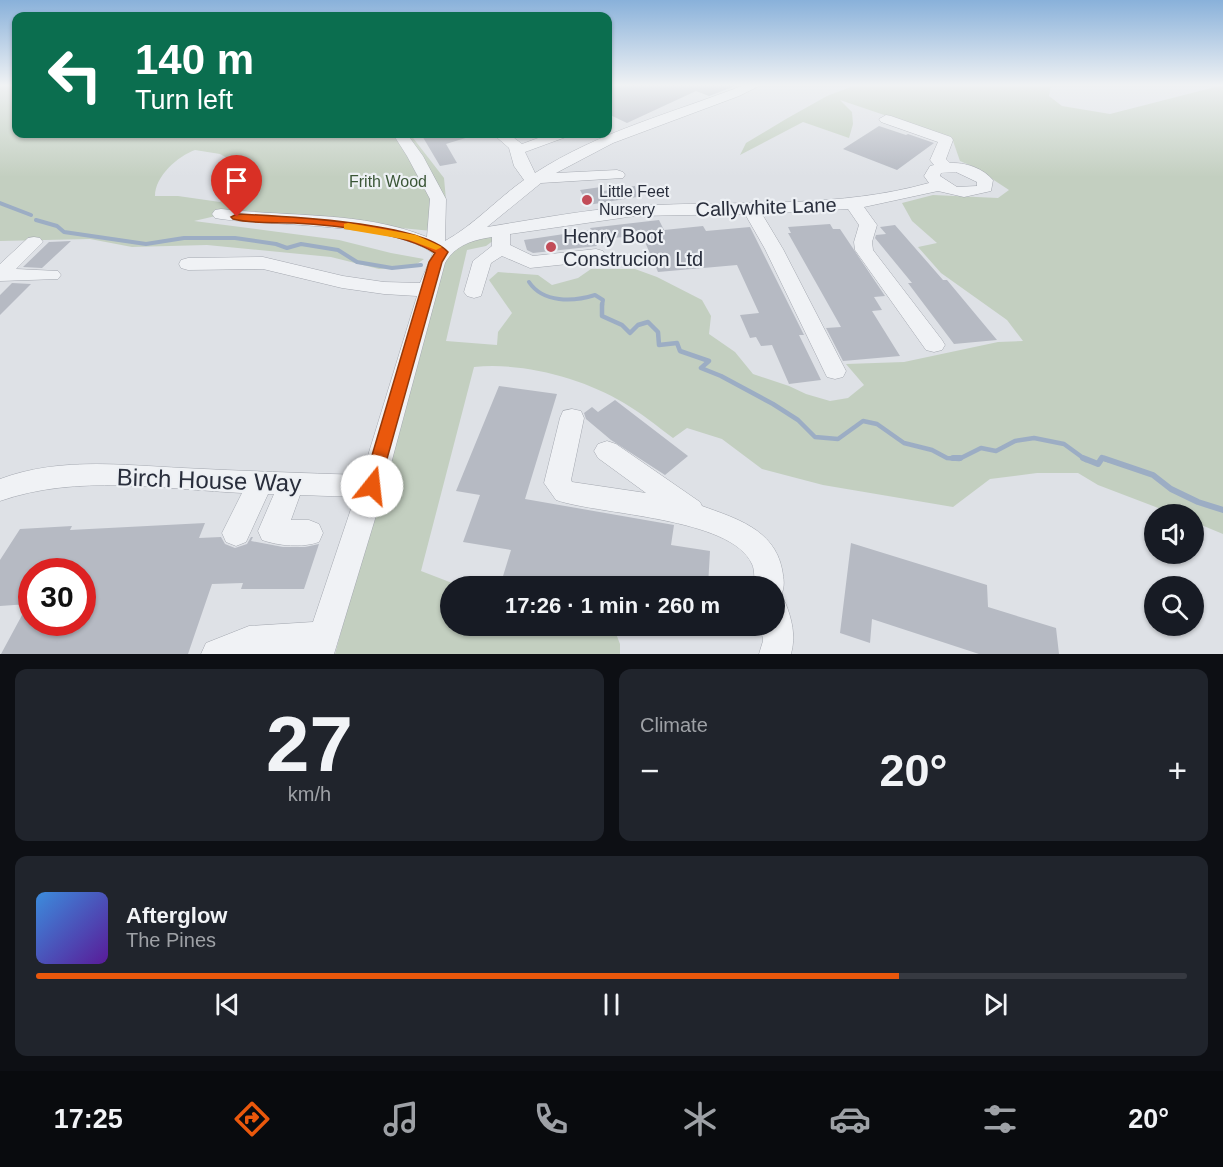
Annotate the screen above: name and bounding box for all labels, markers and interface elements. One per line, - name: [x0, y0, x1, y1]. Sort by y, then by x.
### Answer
- icon: left: [36, 36, 114, 114]
- text: 140 m: [135, 36, 254, 83]
- text: Turn left: [135, 85, 233, 115]
- pin: [211, 155, 262, 217]
- icon: arrive: [220, 164, 253, 197]
- park label: Frith Wood: [349, 173, 427, 190]
- place label: Little Feet Nursery: [599, 183, 670, 218]
- marker: Little Feet Nursery: [580, 193, 594, 207]
- street label: Callywhite Lane: [695, 194, 837, 220]
- place label: Henry Boot Construcion Ltd: [563, 225, 703, 270]
- marker: Henry Boot Construcion Ltd: [544, 240, 558, 254]
- position arrow: [340, 454, 404, 518]
- street label: Birch House Way: [116, 463, 302, 497]
- map controls: [1144, 504, 1204, 636]
- button: sound: [1144, 504, 1204, 564]
- speed limit sign: 30: [18, 558, 96, 636]
- button: search: [1144, 576, 1204, 636]
- text: 17:26 · 1 min · 260 m: [505, 593, 720, 618]
- text: 27: [266, 700, 353, 788]
- text: Climate: [640, 714, 708, 736]
- text: 20°: [879, 745, 948, 796]
- text: −: [640, 752, 659, 789]
- text: +: [1168, 752, 1187, 789]
- text: km/h: [288, 783, 331, 805]
- text: Afterglow: [126, 903, 227, 928]
- text: The Pines: [126, 929, 216, 951]
- icon: previous: [211, 988, 244, 1021]
- icon: pause: [595, 988, 628, 1021]
- icon: next: [979, 988, 1012, 1021]
- icon: directions: [231, 1098, 273, 1140]
- icon: music: [380, 1098, 422, 1140]
- icon: phone: [530, 1098, 572, 1140]
- icon: climate: [679, 1098, 721, 1140]
- icon: car: [829, 1098, 871, 1140]
- icon: filters: [979, 1098, 1021, 1140]
- text: 17:25: [54, 1104, 123, 1134]
- text: 20°: [1128, 1104, 1169, 1134]

